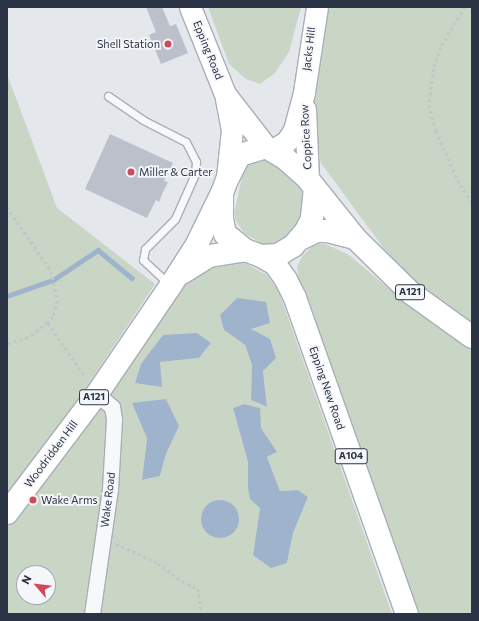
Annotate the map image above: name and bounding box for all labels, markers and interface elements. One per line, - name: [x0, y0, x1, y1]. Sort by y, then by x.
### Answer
- street label: Epping Road: [190, 19, 226, 81]
- street label: Jacks Hill: [300, 26, 318, 72]
- place label: Shell Station: [97, 37, 160, 51]
- marker: Shell Station: [163, 39, 173, 49]
- street label: Coppice Row: [298, 104, 314, 170]
- place label: Miller & Carter: [139, 165, 213, 179]
- marker: Miller & Carter: [126, 167, 136, 177]
- road number: A121: [395, 284, 425, 300]
- street label: Epping New Road: [307, 345, 347, 431]
- road number: A121: [79, 389, 109, 405]
- street label: Woodridden Hill: [21, 418, 81, 490]
- road number: A104: [334, 448, 368, 464]
- street label: Wake Road: [98, 472, 118, 528]
- place label: Wake Arms: [41, 493, 98, 507]
- marker: Wake Arms: [28, 495, 38, 505]
- north arrow: [16, 565, 56, 605]
- text: N: [18, 573, 34, 586]

